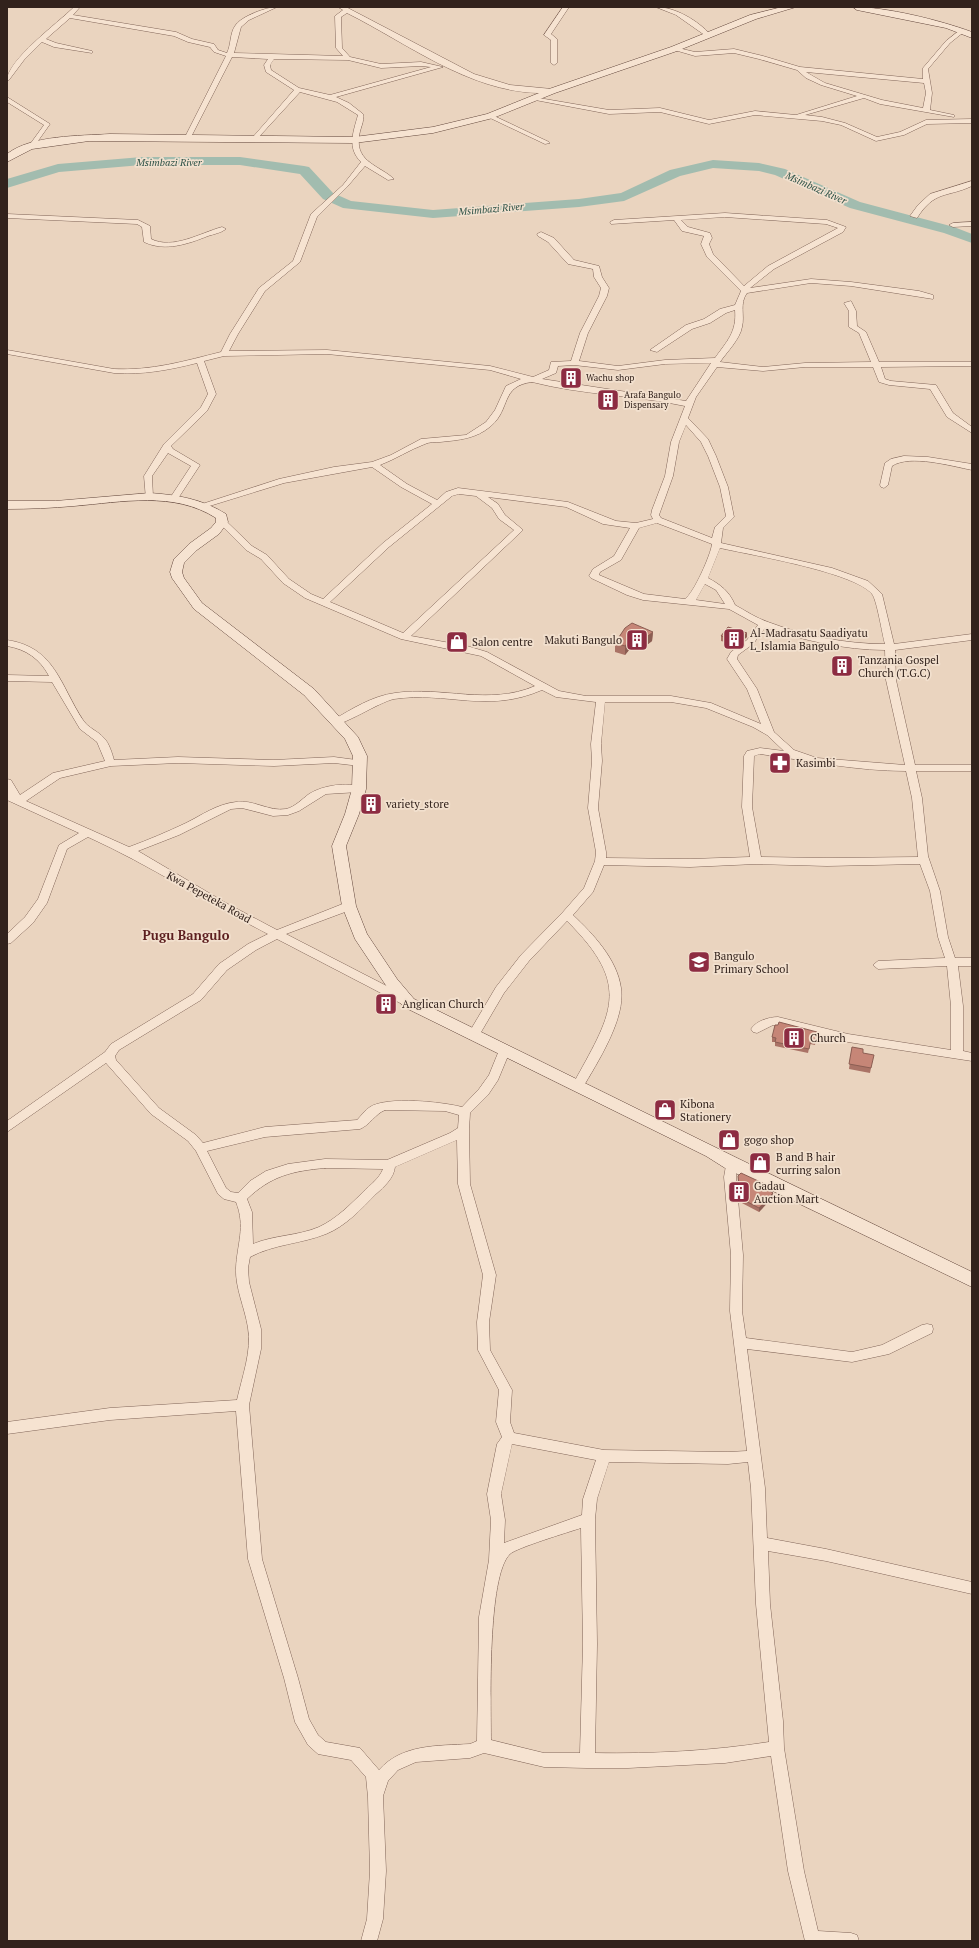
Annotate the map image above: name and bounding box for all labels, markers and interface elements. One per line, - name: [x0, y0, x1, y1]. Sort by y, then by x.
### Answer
- water label: Msimbazi River: [135, 156, 203, 169]
- water label: Msimbazi River: [783, 168, 850, 208]
- water label: Msimbazi River: [457, 200, 525, 218]
- building icon: Wachu shop: [558, 365, 584, 391]
- place label: Wachu shop: [586, 372, 634, 384]
- building icon: Arafa Bangulo Dispensary: [595, 387, 621, 413]
- place label: Arafa Bangulo Dispensary: [624, 389, 681, 411]
- building icon: Al-Madrasatu Saadiyatu L_Islamia Bangulo: [721, 626, 747, 652]
- place label: Al-Madrasatu Saadiyatu L_Islamia Bangulo: [750, 626, 868, 653]
- building icon: Makuti Bangulo: [624, 627, 650, 653]
- shop icon: Salon centre: [444, 629, 470, 655]
- place label: Makuti Bangulo: [545, 633, 622, 647]
- place label: Salon centre: [472, 635, 533, 649]
- building icon: Tanzania Gospel Church (T.G.C): [829, 653, 855, 679]
- place label: Tanzania Gospel Church (T.G.C): [858, 653, 939, 680]
- pharmacy icon: Kasimbi: [767, 750, 793, 776]
- place label: Kasimbi: [796, 756, 836, 770]
- building icon: variety_store: [358, 791, 384, 817]
- place label: variety_store: [385, 797, 449, 811]
- street label: Kwa Pepeteka Road: [164, 868, 254, 926]
- district label: Pugu Bangulo: [143, 926, 230, 944]
- school or university icon: Bangulo Primary School: [686, 949, 712, 975]
- place label: Bangulo Primary School: [714, 949, 789, 976]
- building icon: Anglican Church: [373, 991, 399, 1017]
- place label: Anglican Church: [402, 997, 485, 1011]
- building icon: Church: [781, 1025, 807, 1051]
- place label: Church: [810, 1031, 846, 1045]
- shop icon: Kibona Stationery: [652, 1097, 678, 1123]
- place label: Kibona Stationery: [680, 1097, 731, 1124]
- shop icon: gogo shop: [716, 1127, 742, 1153]
- place label: gogo shop: [744, 1133, 794, 1147]
- shop icon: B and B hair curring salon: [747, 1150, 773, 1176]
- place label: B and B hair curring salon: [776, 1150, 841, 1177]
- building icon: Gadau Auction Mart: [726, 1179, 752, 1205]
- place label: Gadau Auction Mart: [754, 1179, 819, 1206]

